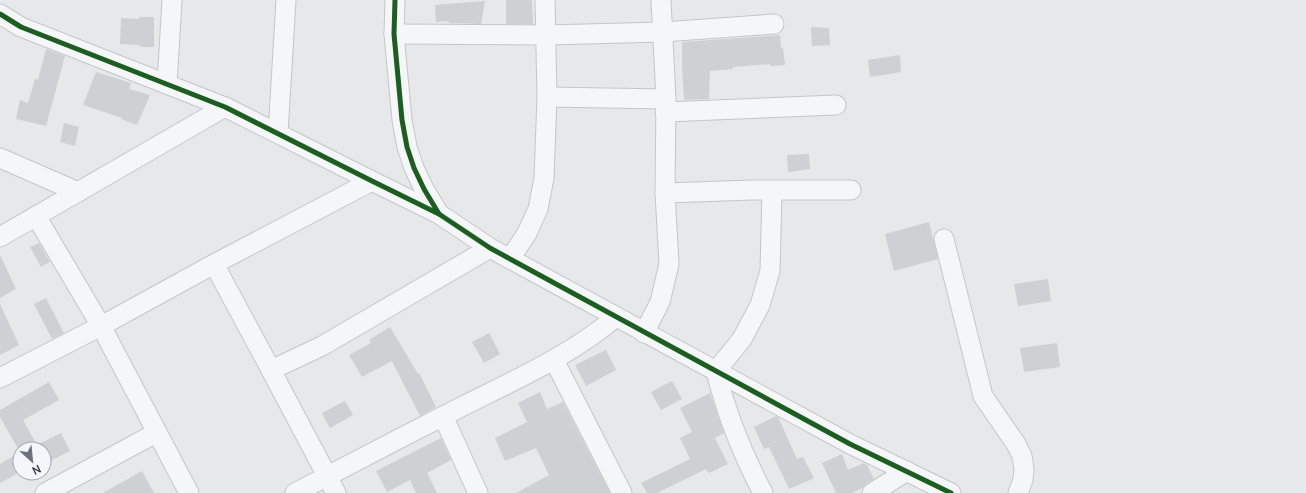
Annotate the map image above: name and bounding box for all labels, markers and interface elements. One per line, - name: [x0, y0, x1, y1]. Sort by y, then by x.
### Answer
- north arrow: [12, 441, 52, 481]
- text: N: [30, 462, 44, 479]

